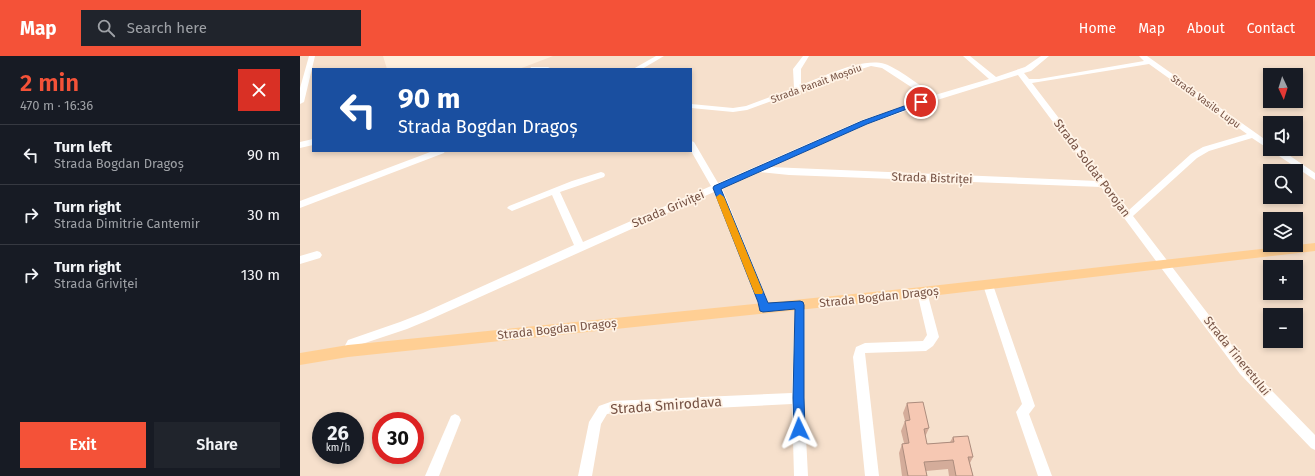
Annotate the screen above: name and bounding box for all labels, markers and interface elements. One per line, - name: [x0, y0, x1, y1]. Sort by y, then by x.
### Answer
- search box: [81, 10, 361, 46]
- text: Map: [20, 17, 57, 40]
- icon: search: [95, 17, 117, 39]
- text: Search here: [127, 19, 207, 37]
- text: Home: [1079, 20, 1116, 37]
- text: Map: [1138, 20, 1165, 37]
- text: About: [1187, 20, 1225, 37]
- text: Contact: [1247, 20, 1295, 37]
- street label: Strada Panait Moșoiu: [769, 62, 863, 106]
- north arrow: [1263, 68, 1303, 108]
- map controls: [1263, 68, 1303, 348]
- text: 2 min: [20, 69, 79, 97]
- button: close: [238, 69, 280, 111]
- street label: Strada Vasile Lupu: [1168, 72, 1243, 131]
- text: 90 m: [398, 82, 460, 115]
- icon: left: [332, 84, 384, 136]
- pin: [904, 85, 938, 119]
- icon: arrive: [910, 91, 932, 113]
- text: 470 m · 16:36: [20, 98, 93, 113]
- text: Strada Bogdan Dragoș: [398, 116, 578, 138]
- street label: Strada Soldat Porojan: [1051, 116, 1133, 220]
- button: sound: [1263, 116, 1303, 156]
- text: Turn left: [54, 138, 112, 156]
- icon: left: [20, 144, 42, 166]
- text: 90 m: [247, 146, 280, 164]
- text: Strada Bogdan Dragoș: [54, 156, 184, 171]
- button: search: [1263, 164, 1303, 204]
- street label: Strada Bistriței: [891, 170, 973, 187]
- street label: Strada Griviței: [630, 187, 707, 231]
- text: Turn right: [54, 198, 121, 216]
- icon: right: [20, 204, 42, 226]
- text: 30 m: [247, 206, 280, 224]
- button: layers: [1263, 212, 1303, 252]
- text: Strada Dimitrie Cantemir: [54, 216, 200, 231]
- text: Turn right: [54, 258, 121, 276]
- button: +: [1263, 260, 1303, 300]
- icon: right: [20, 264, 42, 286]
- text: 130 m: [241, 266, 280, 284]
- text: Strada Griviței: [54, 276, 138, 291]
- street label: Strada Bogdan Dragoș: [819, 284, 940, 311]
- button: −: [1263, 308, 1303, 348]
- street label: Strada Tineretului: [1201, 314, 1273, 398]
- street label: Strada Bogdan Dragoș: [497, 316, 618, 343]
- street label: Strada Smirodava: [610, 393, 722, 418]
- position arrow: [778, 408, 820, 450]
- speed limit sign: 30: [372, 412, 424, 464]
- text: 26: [327, 421, 349, 445]
- button: Exit: [20, 422, 146, 468]
- button: Share: [154, 422, 280, 468]
- text: km/h: [326, 442, 350, 454]

